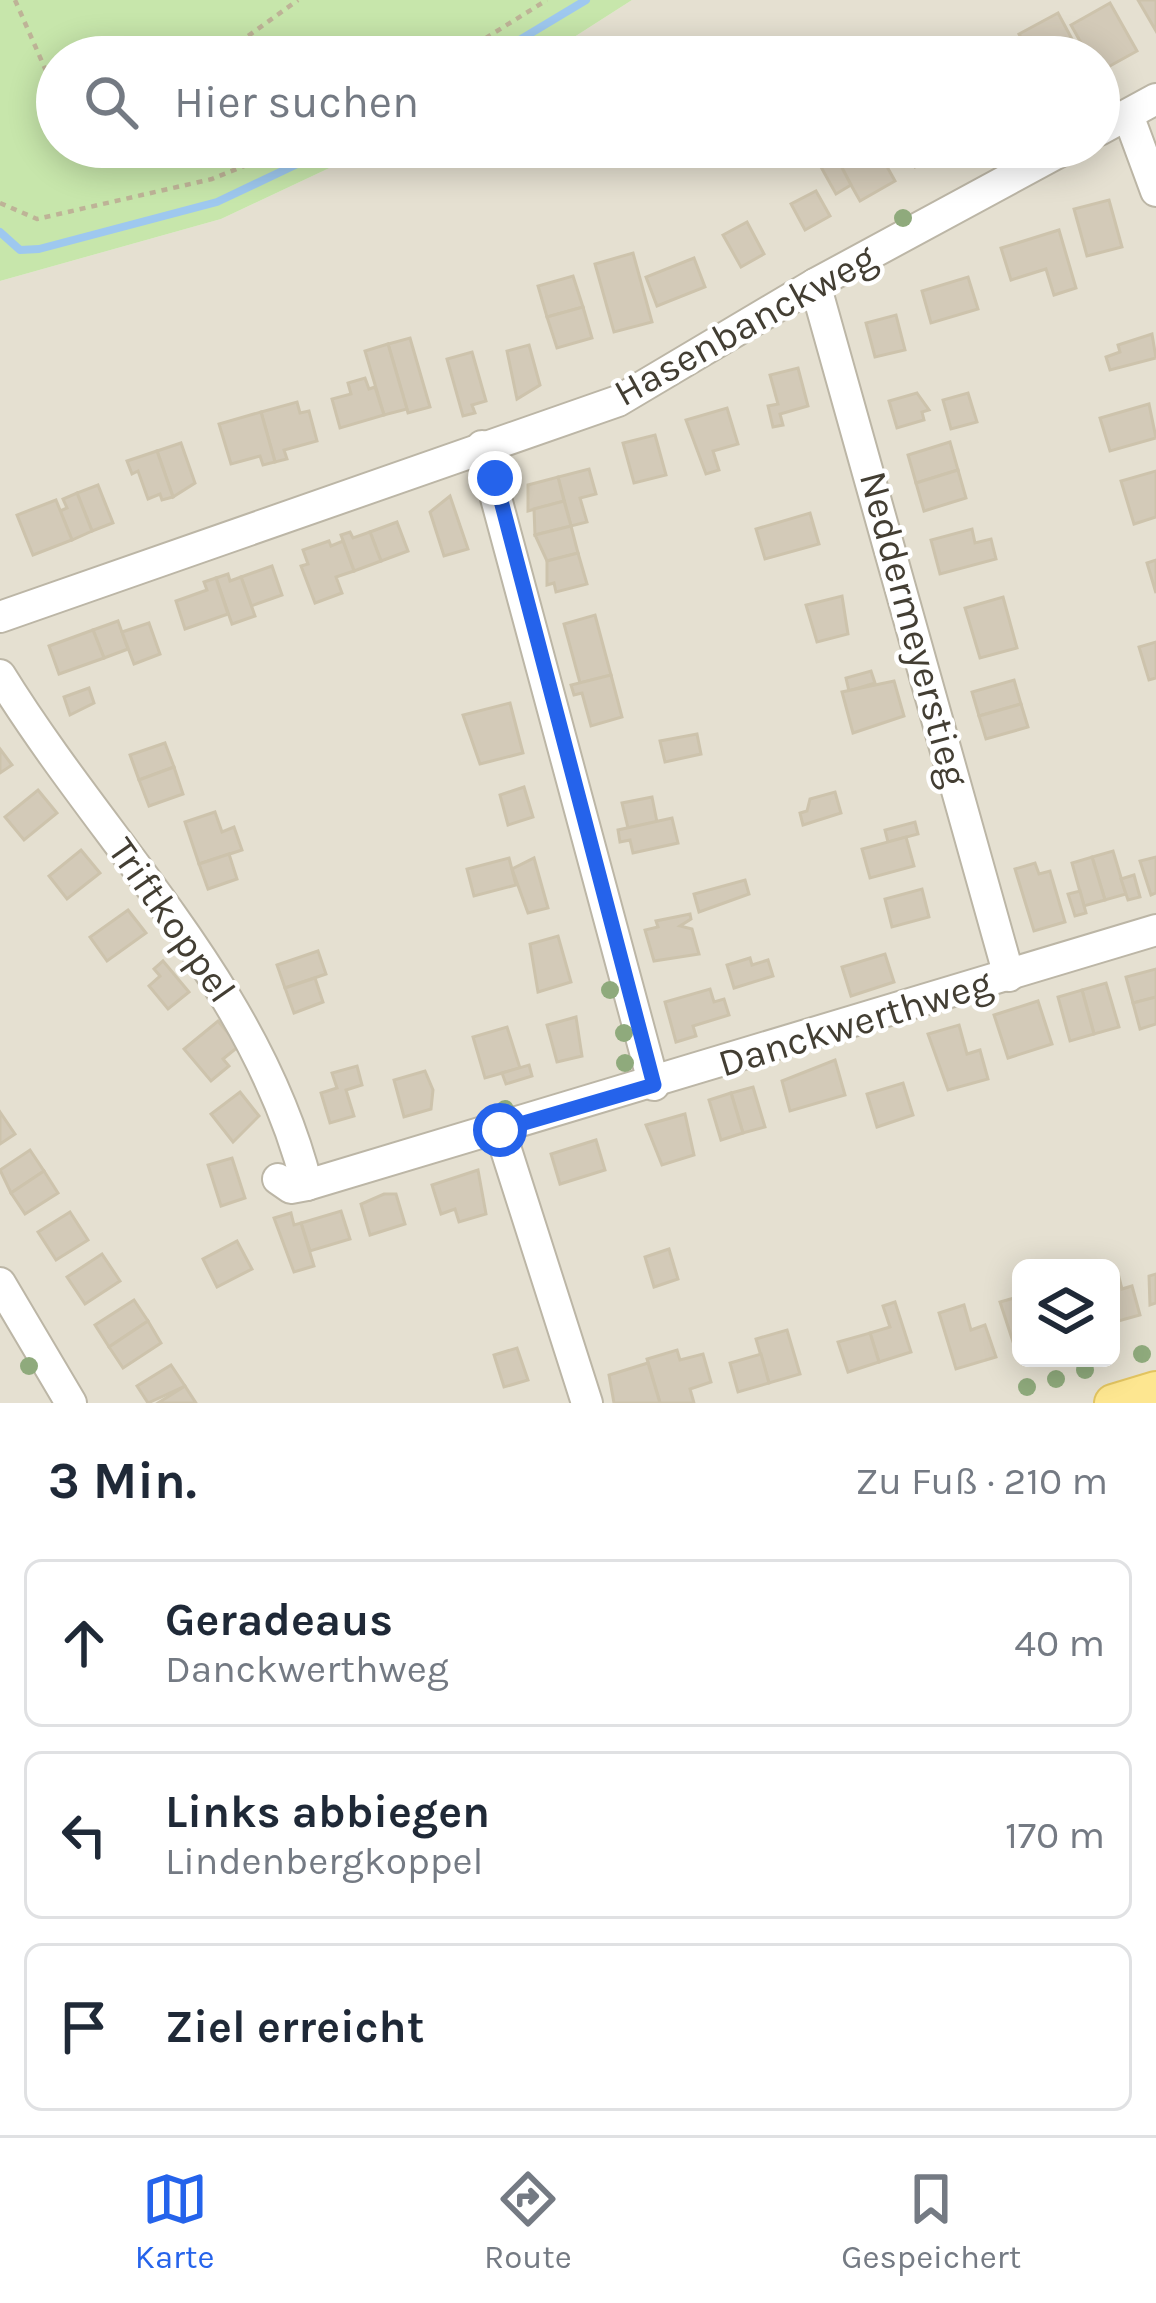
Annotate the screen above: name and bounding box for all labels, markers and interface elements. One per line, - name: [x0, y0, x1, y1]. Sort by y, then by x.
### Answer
- search box: [36, 36, 1120, 168]
- icon: search: [78, 69, 144, 135]
- text: Hier suchen: [174, 76, 419, 128]
- street label: Hasenbanckweg: [606, 234, 884, 416]
- route end: [468, 451, 522, 505]
- street label: Neddermeyerstieg: [850, 466, 978, 792]
- street label: Triftkoppel: [99, 829, 245, 1011]
- street label: Danckwerthweg: [713, 960, 997, 1086]
- route start: [473, 1103, 527, 1157]
- map controls: [1012, 1259, 1120, 1367]
- button: layers: [1012, 1259, 1120, 1367]
- text: 3 Min.: [48, 1451, 197, 1511]
- text: Zu Fuß · 210 m: [855, 1458, 1108, 1504]
- text: Geradeaus: [165, 1594, 393, 1646]
- icon: ahead: [51, 1610, 117, 1676]
- text: 40 m: [1014, 1620, 1105, 1666]
- text: Danckwerthweg: [165, 1646, 449, 1692]
- text: Links abbiegen: [165, 1786, 490, 1838]
- icon: left: [51, 1802, 117, 1868]
- text: 170 m: [1005, 1812, 1105, 1858]
- text: Lindenbergkoppel: [165, 1838, 484, 1884]
- icon: arrive: [51, 1994, 117, 2060]
- text: Ziel erreicht: [165, 2001, 424, 2053]
- tab: Karte: [135, 2166, 214, 2276]
- tab: Route: [484, 2166, 572, 2276]
- tab: Gespeichert: [841, 2166, 1021, 2276]

